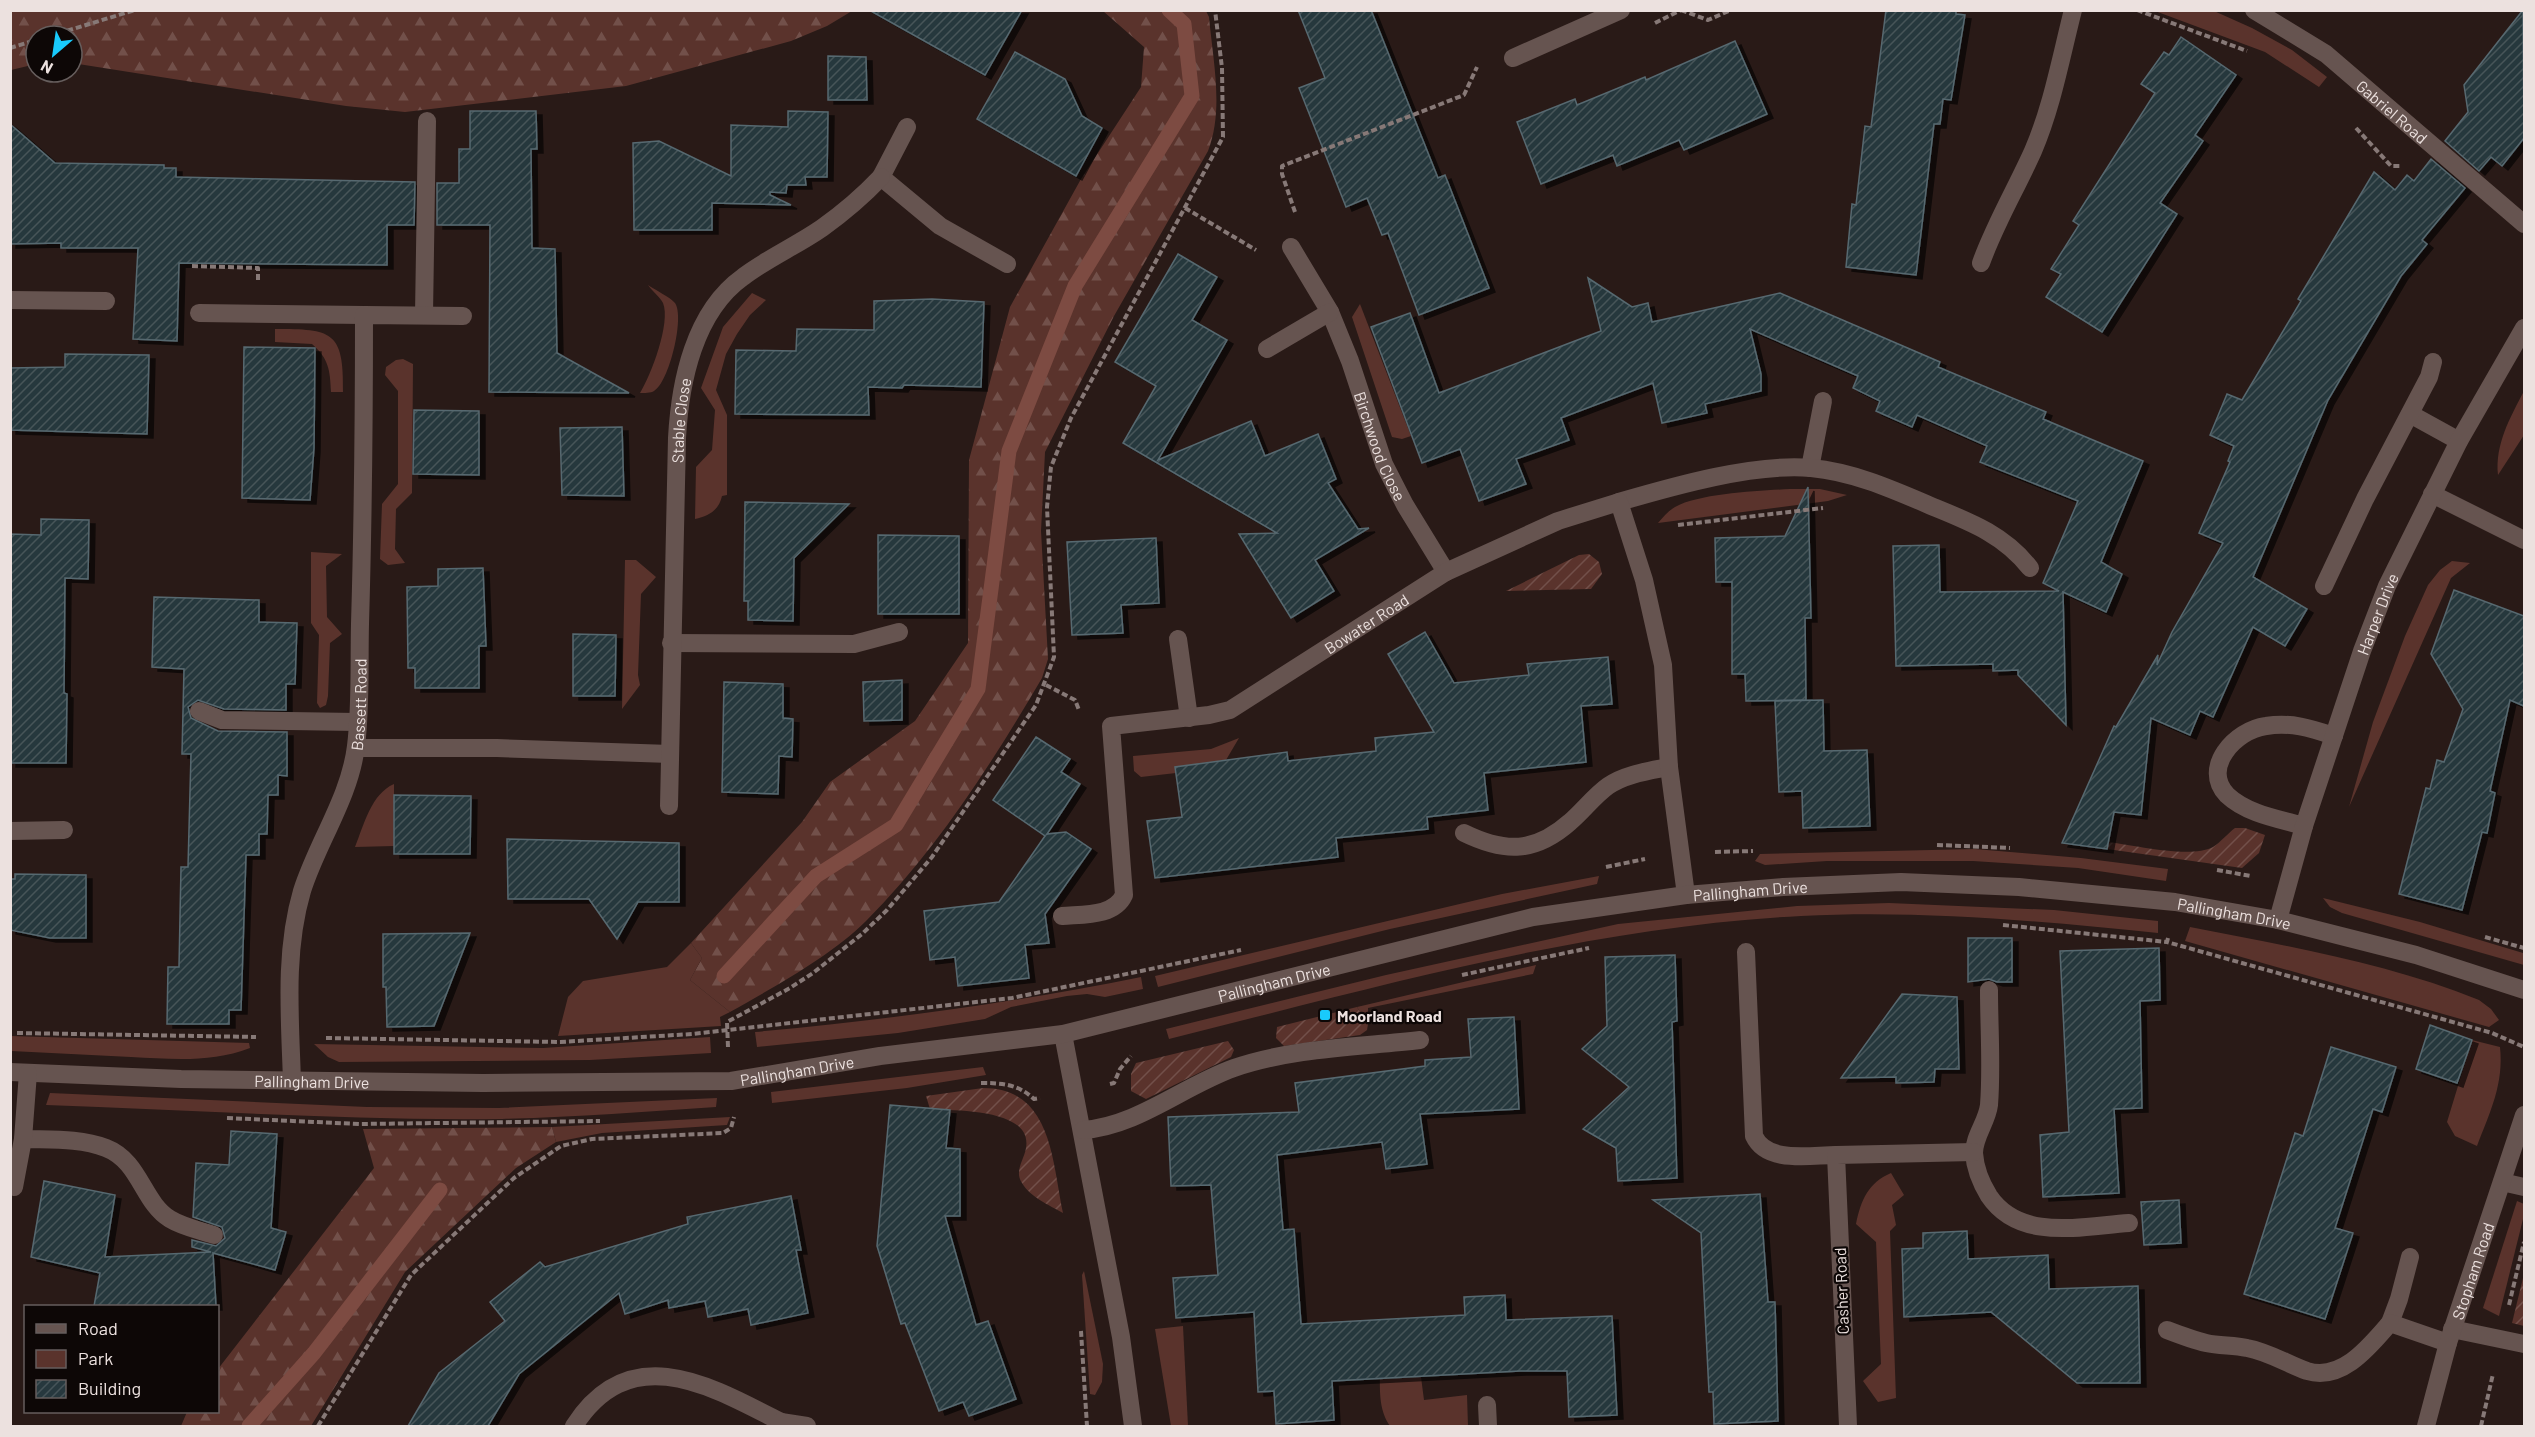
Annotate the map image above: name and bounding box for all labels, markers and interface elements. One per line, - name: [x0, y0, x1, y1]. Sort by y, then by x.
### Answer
- north arrow: [24, 24, 84, 84]
- text: N: [37, 57, 56, 78]
- street label: Gabriel Road: [2353, 75, 2432, 147]
- street label: Stable Close: [667, 376, 694, 463]
- street label: Birchwood Close: [1351, 389, 1411, 504]
- street label: Harper Drive: [2352, 570, 2402, 657]
- street label: Bowater Road: [1320, 589, 1412, 657]
- street label: Bassett Road: [346, 658, 369, 752]
- street label: Pallingham Drive: [1692, 876, 1808, 904]
- street label: Pallingham Drive: [2176, 893, 2293, 932]
- street label: Pallingham Drive: [1216, 958, 1332, 1005]
- place label: Moorland Road: [1337, 1006, 1442, 1025]
- marker: Moorland Road: [1318, 1008, 1332, 1022]
- street label: Pallingham Drive: [739, 1051, 855, 1089]
- street label: Pallingham Drive: [254, 1070, 370, 1091]
- street label: Stopham Road: [2447, 1220, 2497, 1322]
- street label: Casher Road: [1830, 1247, 1852, 1335]
- legend: [24, 1305, 219, 1413]
- text: Road: [78, 1317, 118, 1339]
- text: Park: [78, 1347, 113, 1369]
- text: Building: [78, 1377, 141, 1399]

